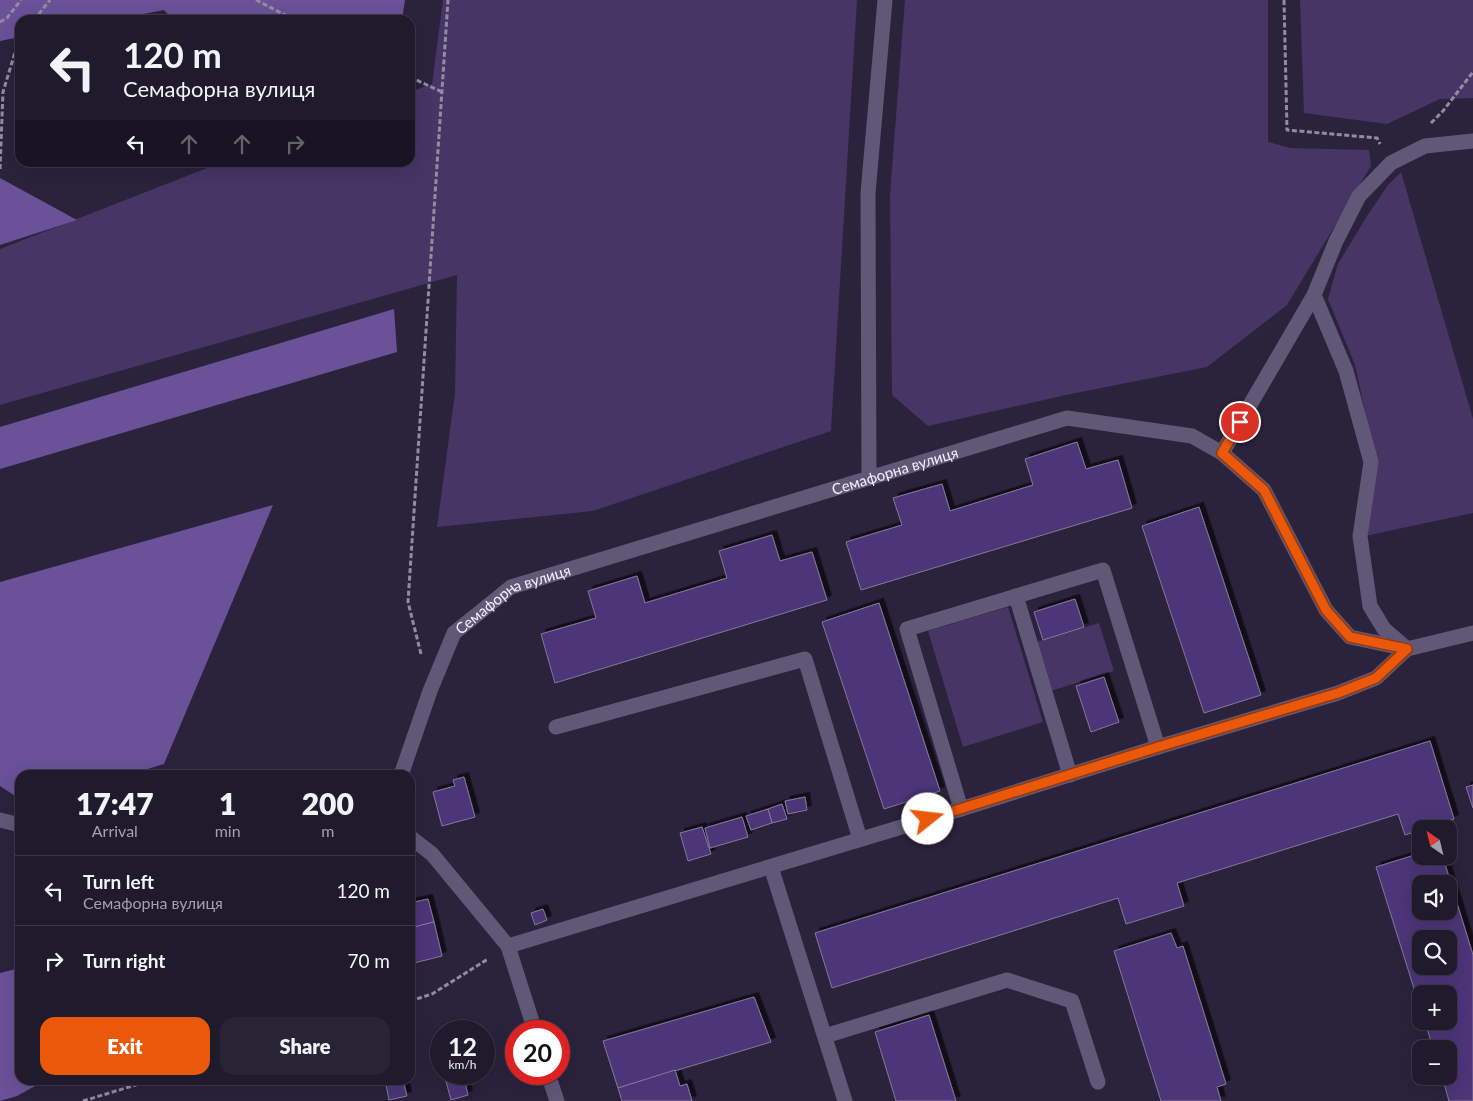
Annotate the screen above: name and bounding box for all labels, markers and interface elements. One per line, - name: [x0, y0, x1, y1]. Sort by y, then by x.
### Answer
- text: 120 m: [123, 33, 222, 75]
- icon: left: [40, 35, 105, 100]
- text: Семафорна вулиця: [123, 75, 315, 102]
- icon: left: [122, 130, 150, 158]
- icon: ahead: [175, 130, 203, 158]
- icon: ahead: [228, 130, 256, 158]
- icon: right: [281, 130, 309, 158]
- pin: [1219, 401, 1261, 443]
- icon: arrive: [1226, 408, 1254, 436]
- street label: Семафорна вулиця: [829, 443, 960, 498]
- street label: Семафорна вулиця: [451, 560, 573, 638]
- text: 17:47: [76, 785, 154, 821]
- text: 1: [219, 785, 236, 821]
- text: 200: [302, 785, 354, 821]
- position arrow: [901, 792, 953, 844]
- north arrow: [1412, 820, 1458, 865]
- map controls: [1412, 820, 1457, 1085]
- text: Arrival: [92, 821, 138, 840]
- text: min: [215, 821, 241, 840]
- text: m: [321, 821, 334, 840]
- text: Turn left: [83, 870, 154, 893]
- button: sound: [1412, 875, 1457, 920]
- icon: left: [40, 877, 68, 905]
- text: 120 m: [336, 879, 390, 902]
- text: Семафорна вулиця: [83, 893, 223, 912]
- button: search: [1412, 930, 1457, 975]
- icon: right: [40, 947, 68, 975]
- text: Turn right: [83, 949, 165, 972]
- text: 70 m: [347, 949, 390, 972]
- button: +: [1412, 985, 1457, 1030]
- button: Exit: [40, 1017, 210, 1075]
- button: Share: [220, 1017, 390, 1075]
- speed limit sign: 20: [505, 1020, 570, 1085]
- text: 12: [448, 1031, 477, 1061]
- button: −: [1412, 1040, 1457, 1085]
- text: km/h: [448, 1057, 477, 1072]

